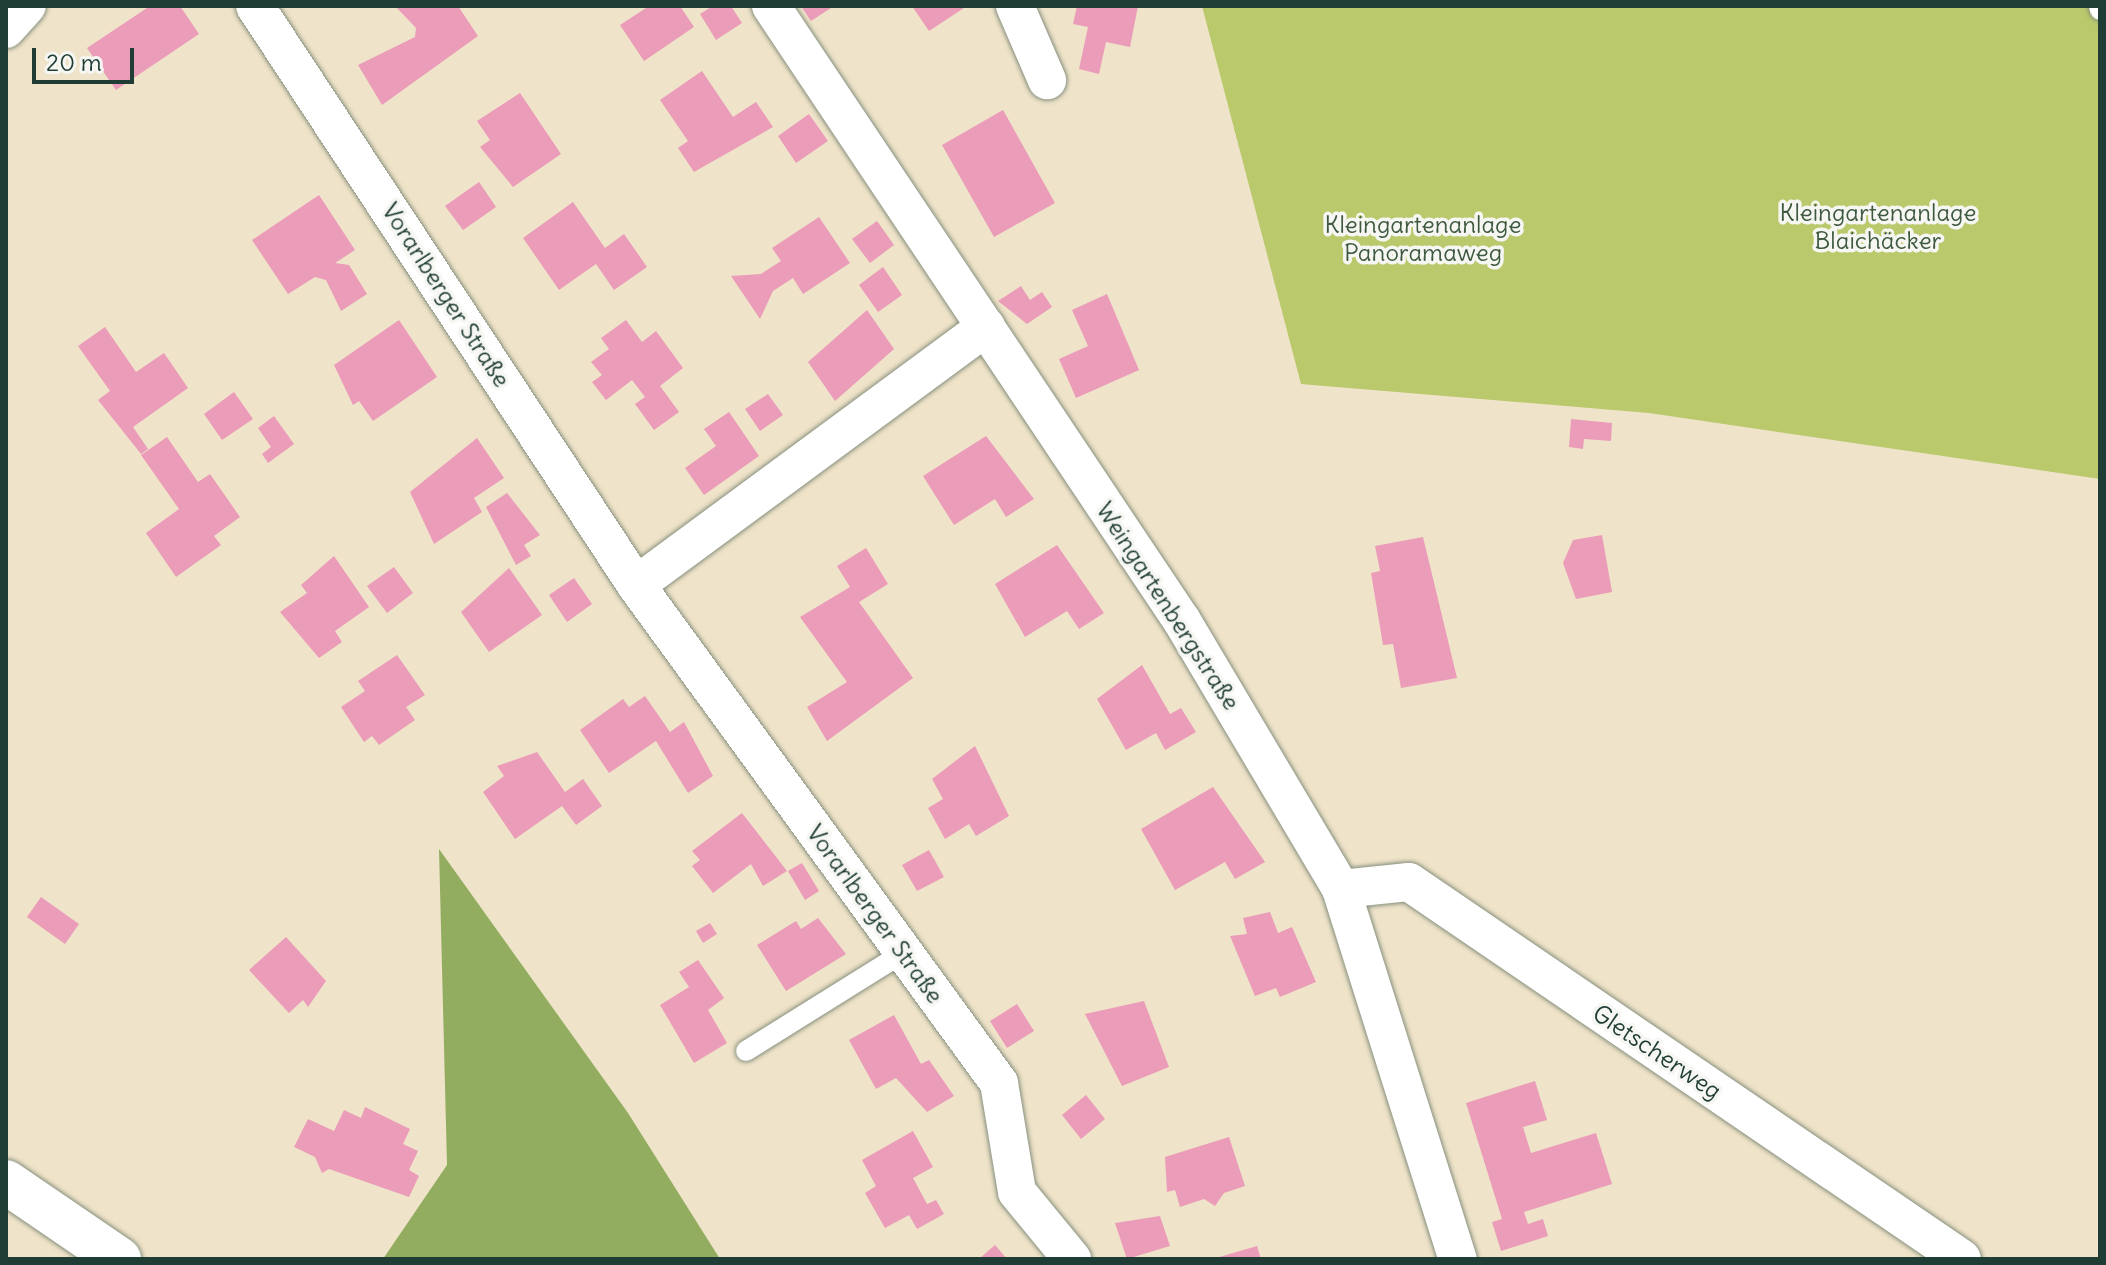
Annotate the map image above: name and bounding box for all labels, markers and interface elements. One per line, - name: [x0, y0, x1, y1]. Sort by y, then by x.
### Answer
- scale bar: [36, 32, 138, 82]
- text: 20 m: [46, 47, 102, 77]
- street label: Vorarlberger Straße: [376, 198, 516, 392]
- park label: Kleingartenanlage Blaichäcker: [1780, 199, 1976, 255]
- park label: Kleingartenanlage Panoramaweg: [1325, 211, 1521, 267]
- street label: Weingartenbergstraße: [1090, 497, 1246, 715]
- street label: Vorarlberger Straße: [801, 819, 949, 1009]
- street label: Gletscherweg: [1587, 999, 1727, 1105]

